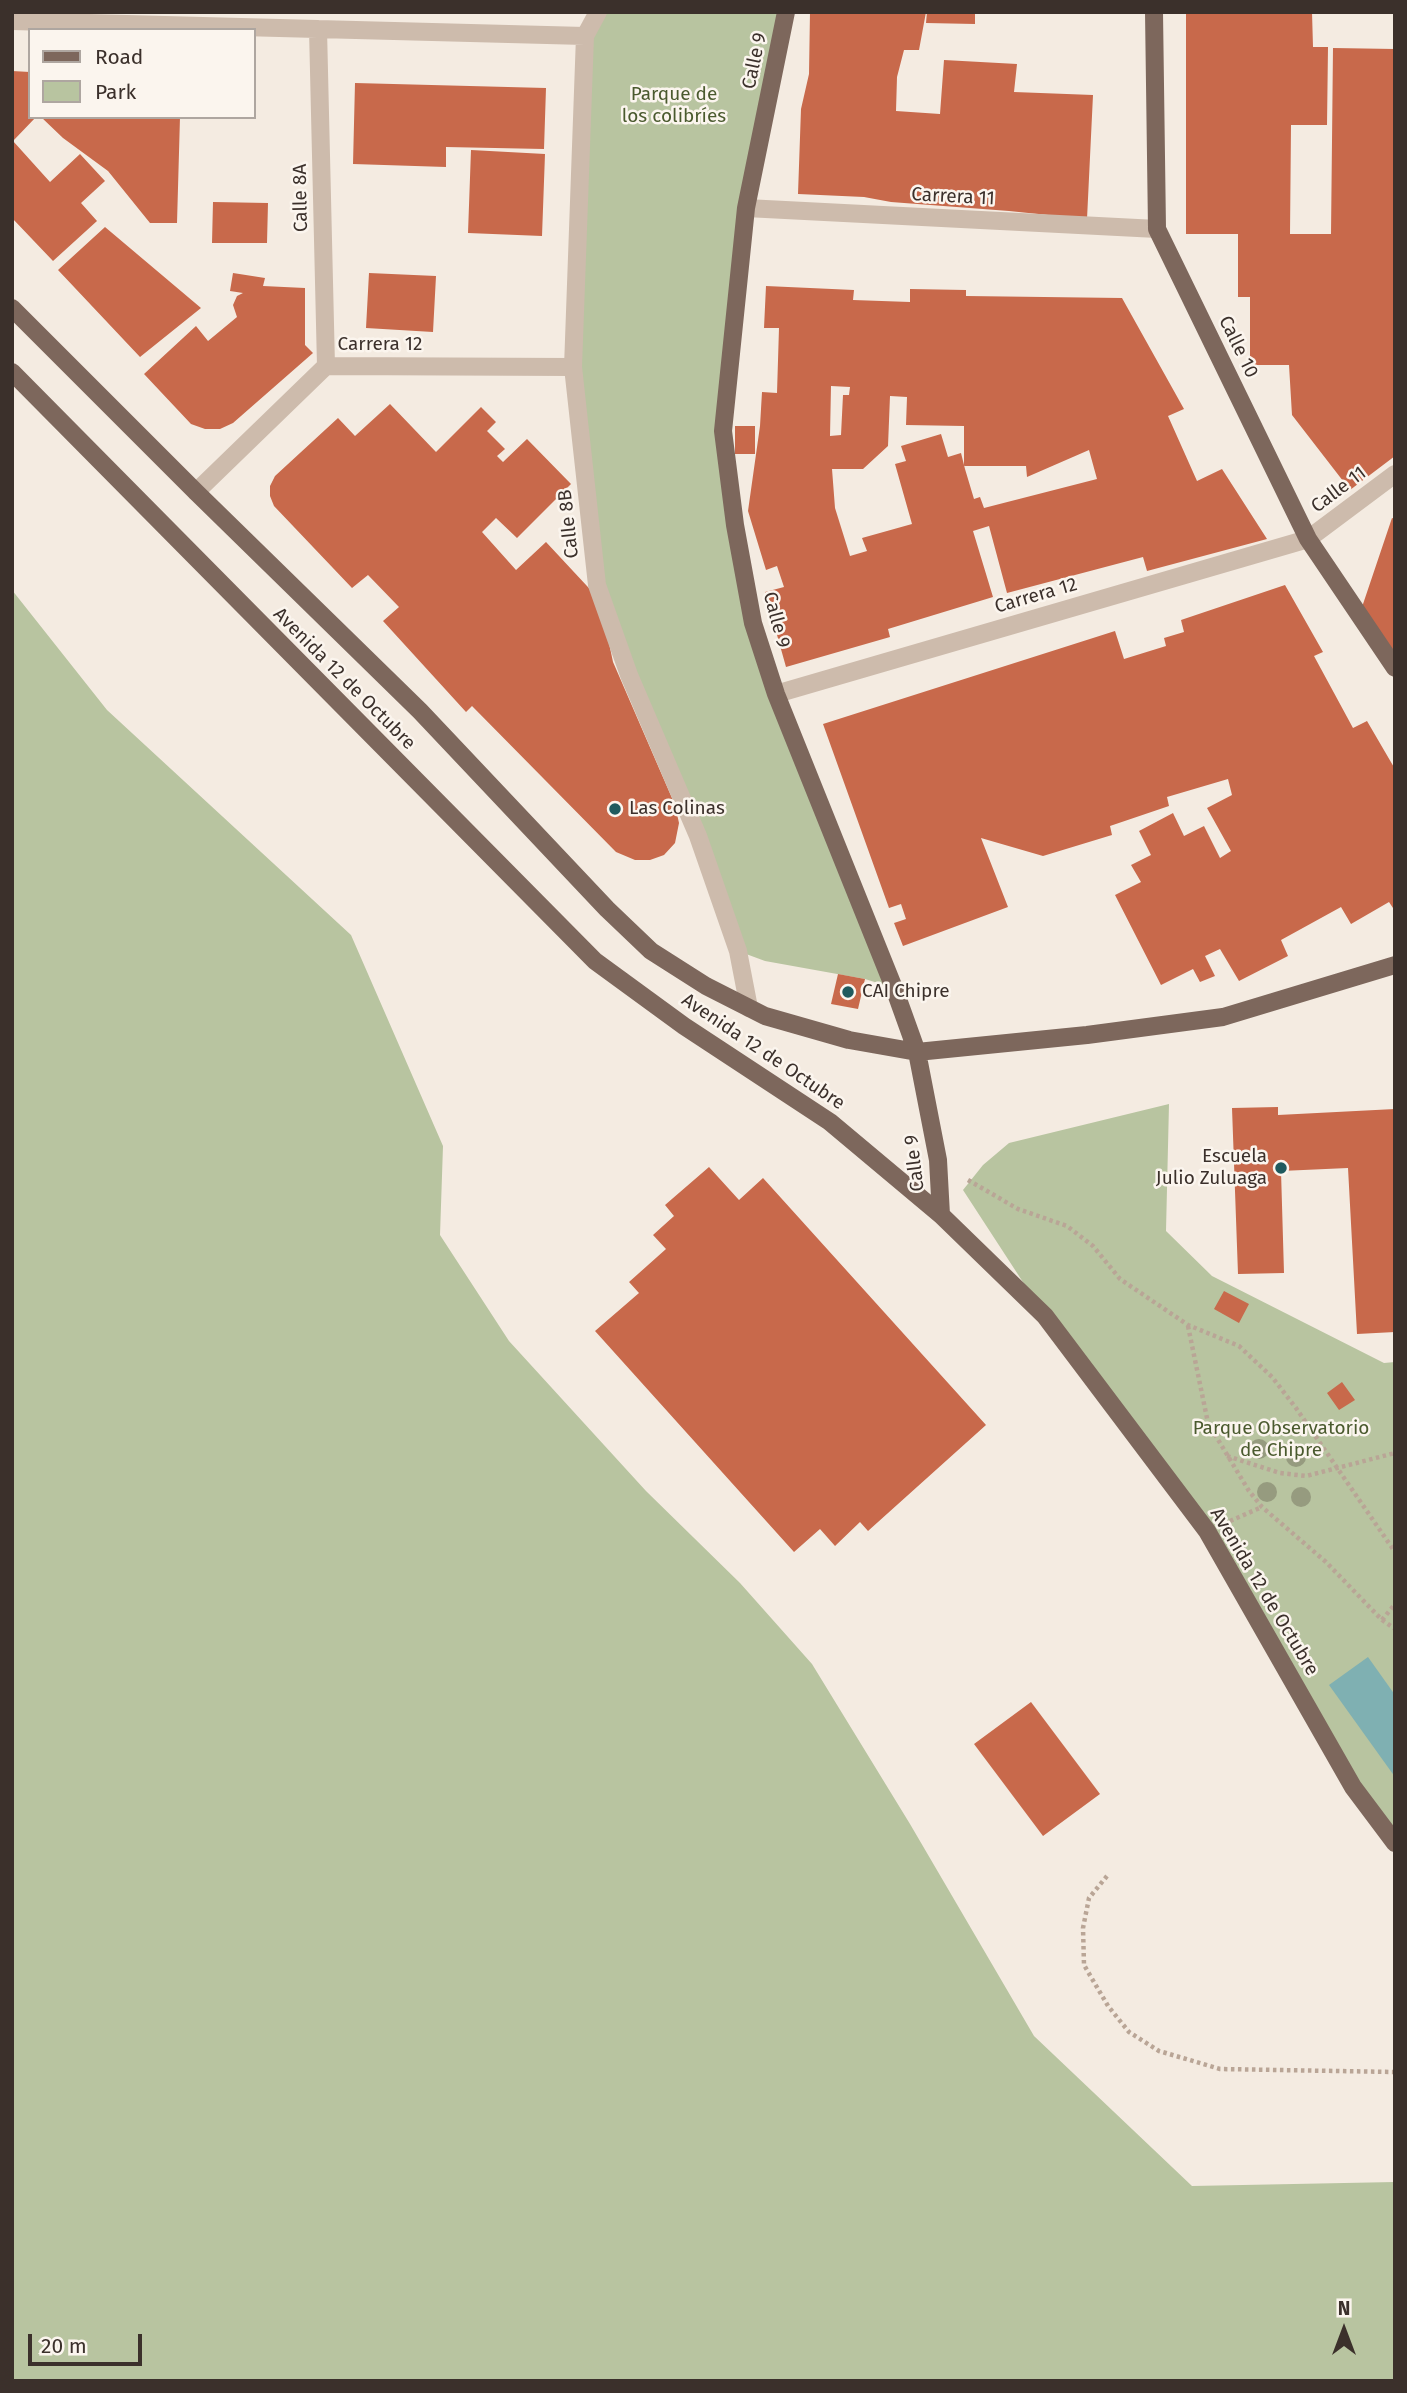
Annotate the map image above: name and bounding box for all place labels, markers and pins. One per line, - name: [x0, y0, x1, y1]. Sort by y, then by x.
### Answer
- place label: Las Colinas: [629, 798, 725, 820]
- marker: Las Colinas: [607, 801, 623, 817]
- place label: CAI Chipre: [862, 981, 950, 1003]
- marker: CAI Chipre: [840, 984, 856, 1000]
- place label: Escuela Julio Zuluaga: [1156, 1146, 1267, 1190]
- marker: Escuela Julio Zuluaga: [1273, 1160, 1289, 1176]

